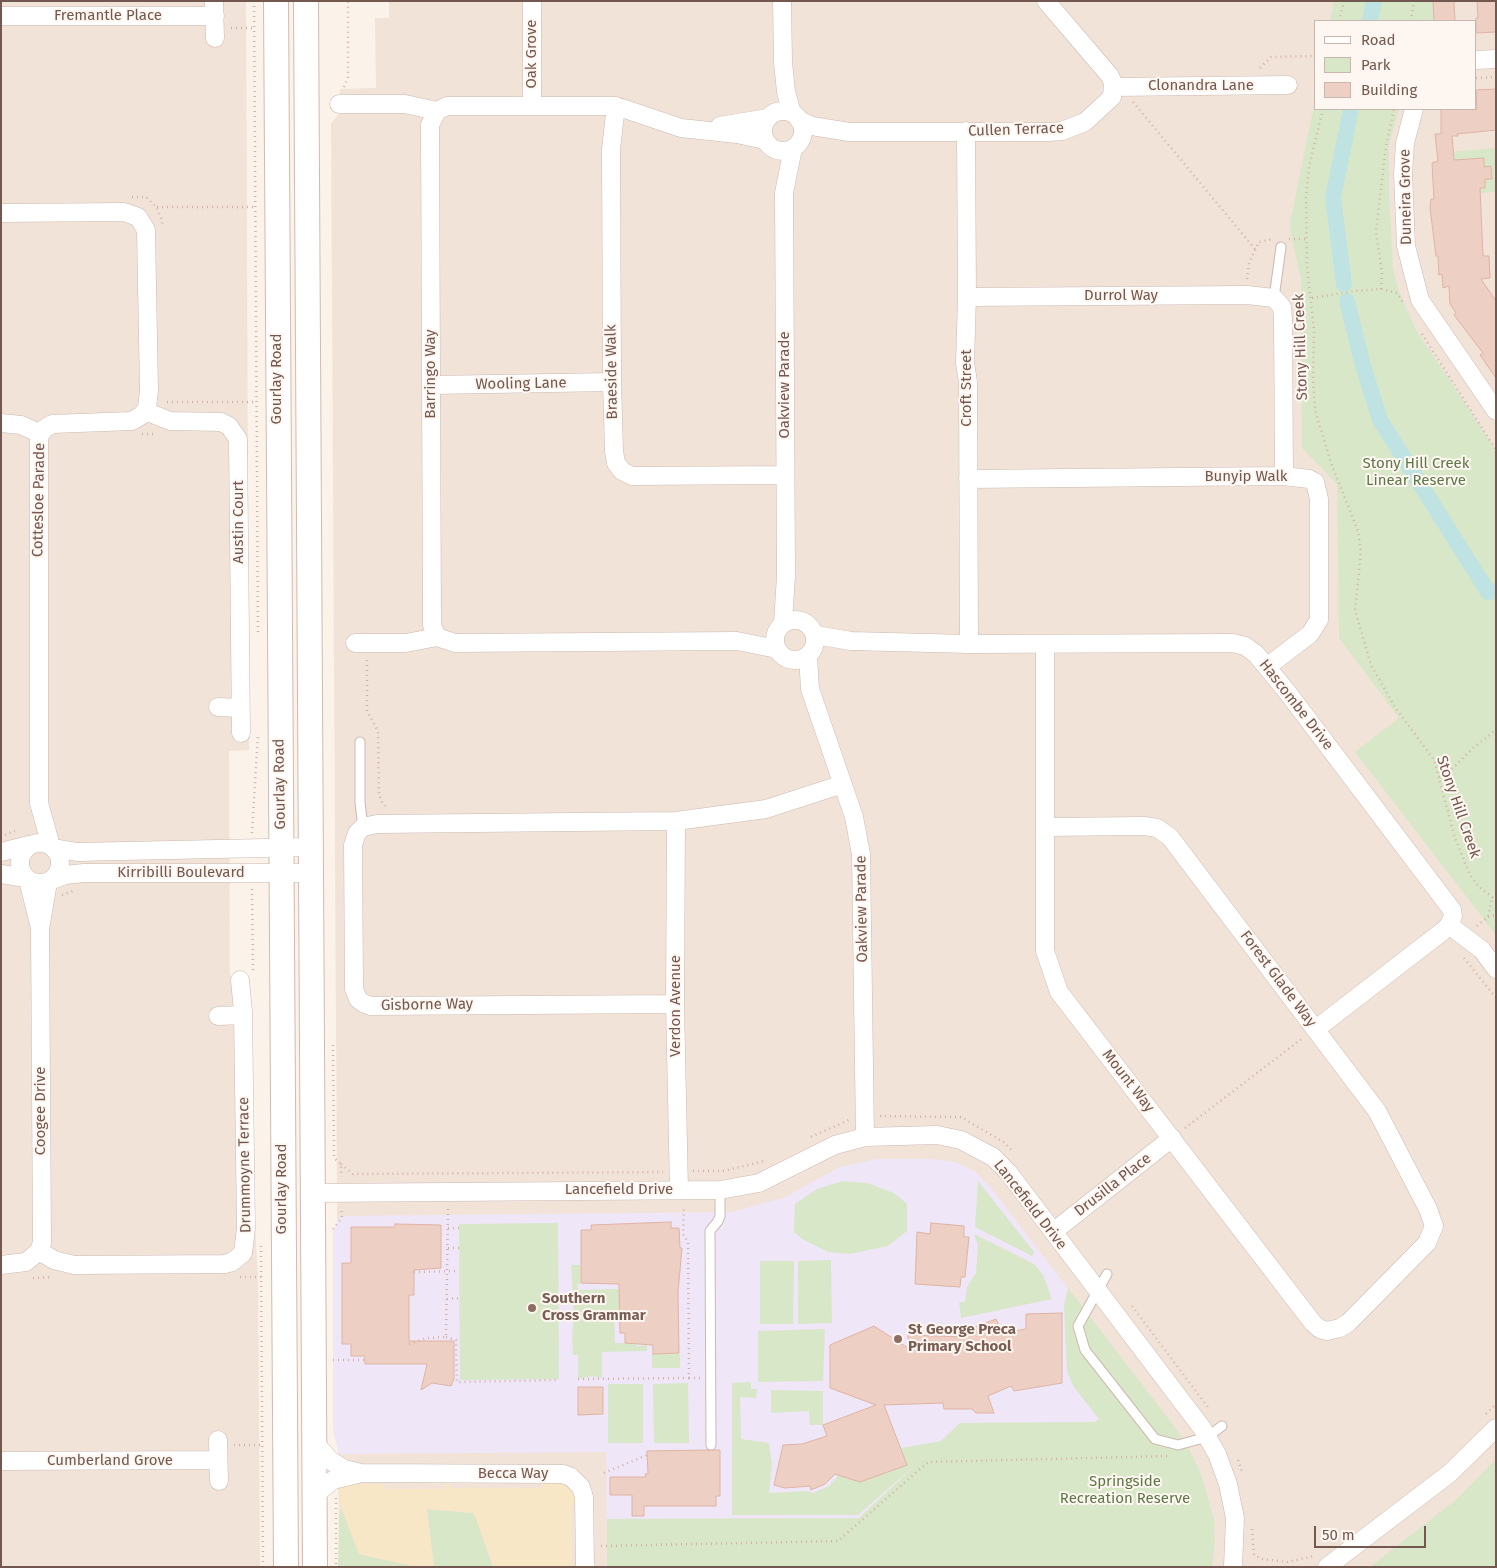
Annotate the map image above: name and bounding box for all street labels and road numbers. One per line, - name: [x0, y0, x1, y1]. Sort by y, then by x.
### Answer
- street label: Fremantle Place: [54, 7, 162, 25]
- street label: Oak Grove: [523, 19, 541, 89]
- street label: Clonandra Lane: [1148, 77, 1254, 95]
- street label: Cullen Terrace: [968, 119, 1064, 141]
- street label: Duneira Grove: [1396, 149, 1416, 245]
- street label: Durrol Way: [1084, 287, 1158, 305]
- street label: Stony Hill Creek: [1290, 293, 1312, 401]
- street label: Braeside Walk: [602, 324, 622, 420]
- street label: Barringo Way: [422, 329, 440, 419]
- street label: Oakview Parade: [776, 331, 794, 439]
- street label: Gourlay Road: [268, 334, 286, 424]
- street label: Croft Street: [958, 349, 976, 427]
- street label: Wooling Lane: [475, 374, 567, 394]
- street label: Cottesloe Parade: [29, 443, 49, 557]
- street label: Bunyip Walk: [1204, 468, 1288, 486]
- street label: Austin Court: [230, 480, 248, 564]
- street label: Hascombe Drive: [1255, 656, 1337, 754]
- street label: Gourlay Road: [270, 738, 290, 830]
- street label: Stony Hill Creek: [1432, 754, 1484, 860]
- street label: Oakview Parade: [852, 855, 872, 963]
- street label: Kirribilli Boulevard: [117, 864, 245, 882]
- street label: Forest Glade Way: [1236, 927, 1320, 1031]
- street label: Verdon Avenue: [667, 955, 685, 1057]
- street label: Gisborne Way: [381, 995, 473, 1015]
- street label: Mount Way: [1098, 1046, 1158, 1116]
- street label: Coogee Drive: [32, 1067, 50, 1155]
- street label: Drummoyne Terrace: [235, 1097, 255, 1233]
- street label: Gourlay Road: [273, 1144, 291, 1234]
- street label: Drusilla Place: [1071, 1149, 1155, 1221]
- street label: Lancefield Drive: [989, 1157, 1071, 1253]
- street label: Lancefield Drive: [565, 1181, 673, 1199]
- street label: Cumberland Grove: [47, 1452, 173, 1470]
- street label: Becca Way: [478, 1465, 548, 1483]

